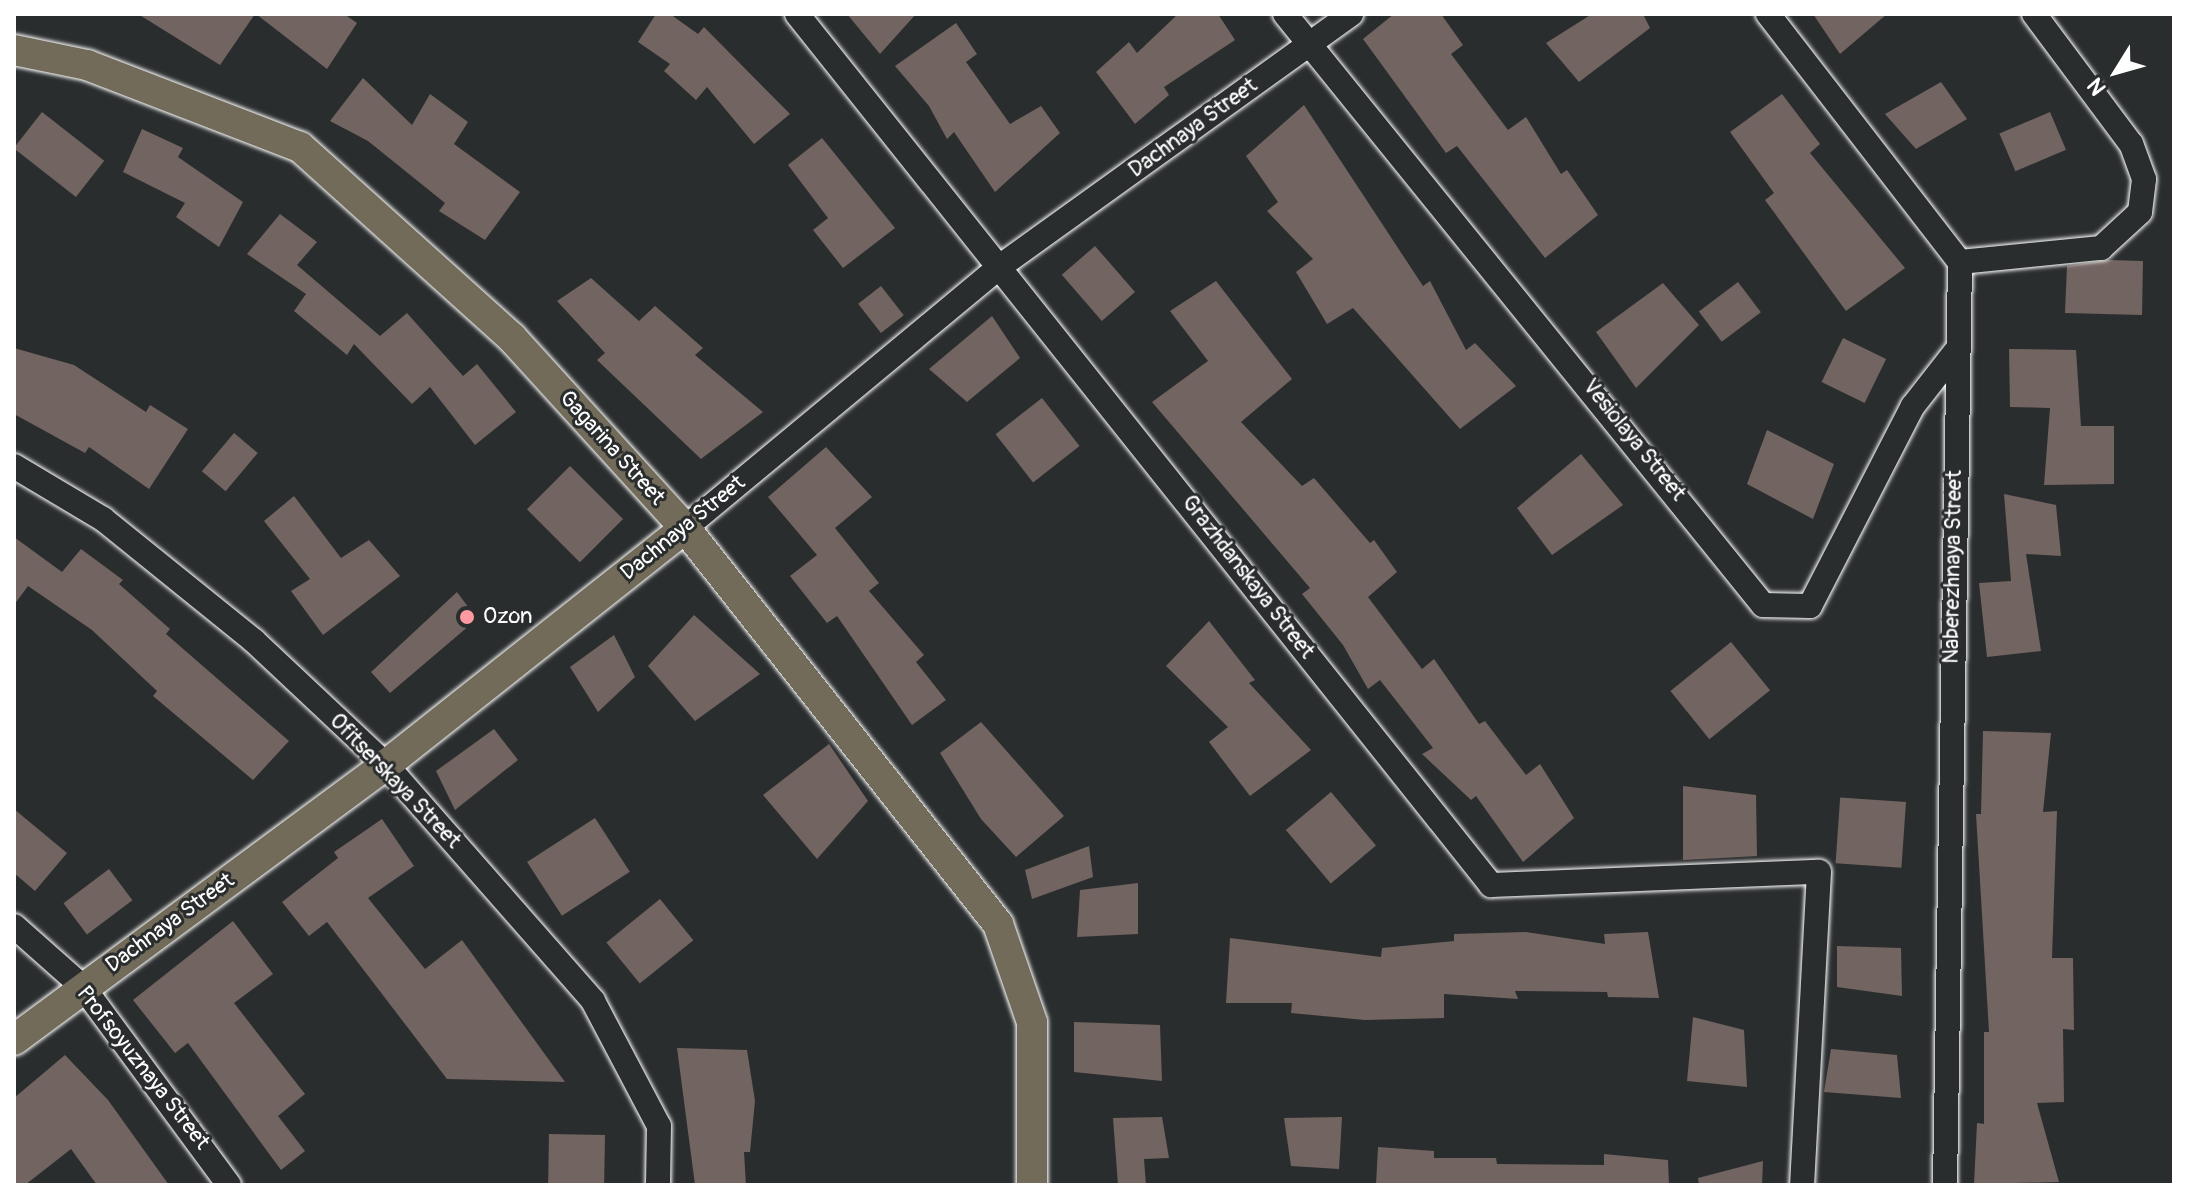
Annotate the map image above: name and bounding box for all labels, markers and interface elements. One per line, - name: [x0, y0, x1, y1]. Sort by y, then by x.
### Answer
- north arrow: [2076, 32, 2156, 112]
- text: N: [2081, 72, 2112, 101]
- street label: Dachnaya Street: [1124, 73, 1262, 183]
- street label: Vesiolaya Street: [1577, 374, 1691, 506]
- street label: Gagarina Street: [554, 385, 670, 511]
- street label: Dachnaya Street: [616, 470, 750, 586]
- street label: Naberezhnaya Street: [1938, 470, 1968, 664]
- street label: Grazhdanskaya Street: [1176, 490, 1320, 664]
- place label: Ozon: [483, 604, 532, 630]
- marker: Ozon: [458, 608, 476, 626]
- street label: Ofitserskaya Street: [324, 708, 466, 854]
- street label: Dachnaya Street: [101, 868, 239, 978]
- street label: Profsoyuznaya Street: [71, 981, 215, 1155]

